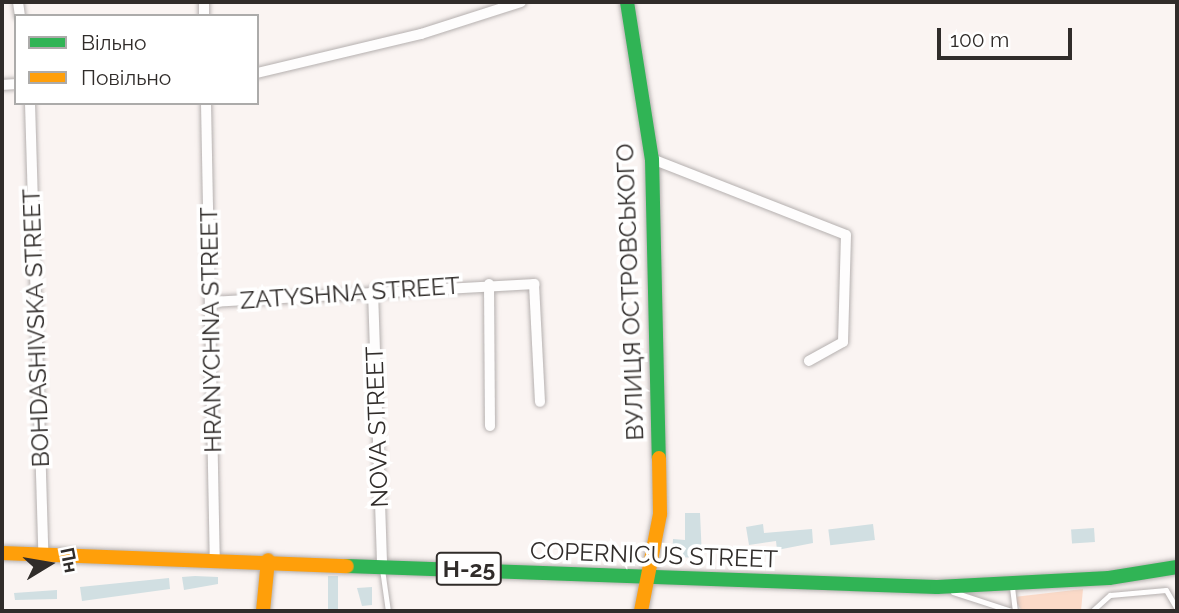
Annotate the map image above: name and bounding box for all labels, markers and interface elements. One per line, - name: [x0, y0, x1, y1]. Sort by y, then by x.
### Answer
- legend: [14, 14, 259, 105]
- scale bar: [941, 14, 1076, 58]
- text: 100 m: [950, 27, 1009, 52]
- text: Вільно: [81, 30, 147, 55]
- text: Повільно: [81, 65, 171, 90]
- street label: ВУЛИЦЯ ОСТРОВСЬКОГО: [610, 143, 650, 441]
- street label: BOHDASHIVSKA STREET: [17, 188, 55, 468]
- street label: HRANYCHNA STREET: [194, 207, 228, 453]
- street label: ZATYSHNA STREET: [239, 271, 461, 315]
- street label: NOVA STREET: [360, 346, 394, 508]
- north arrow: [14, 529, 84, 599]
- street label: COPERNICUS STREET: [530, 536, 778, 574]
- text: Пн: [56, 545, 83, 575]
- road number: Н-25: [436, 550, 502, 589]

